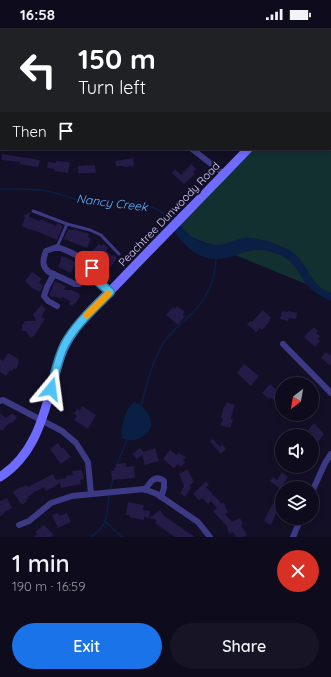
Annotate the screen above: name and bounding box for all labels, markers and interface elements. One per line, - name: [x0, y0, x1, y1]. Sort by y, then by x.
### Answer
- text: 16:58: [20, 5, 55, 24]
- text: 150 m: [78, 41, 156, 76]
- icon: left: [12, 44, 64, 96]
- text: Turn left: [78, 76, 146, 99]
- icon: arrive: [55, 120, 77, 142]
- text: Then: [12, 122, 47, 141]
- street label: Peachtree Dunwoody Road: [115, 159, 223, 269]
- water label: Nancy Creek: [76, 191, 150, 214]
- pin: [75, 251, 109, 285]
- icon: arrive: [81, 257, 103, 279]
- position arrow: [30, 368, 72, 410]
- north arrow: [275, 377, 319, 421]
- map controls: [275, 377, 319, 525]
- button: sound: [275, 429, 319, 473]
- button: layers: [275, 481, 319, 525]
- text: 1 min: [12, 548, 70, 578]
- button: close: [277, 550, 319, 592]
- text: 190 m · 16:59: [12, 578, 85, 594]
- button: Exit: [12, 623, 162, 669]
- button: Share: [170, 623, 319, 669]

